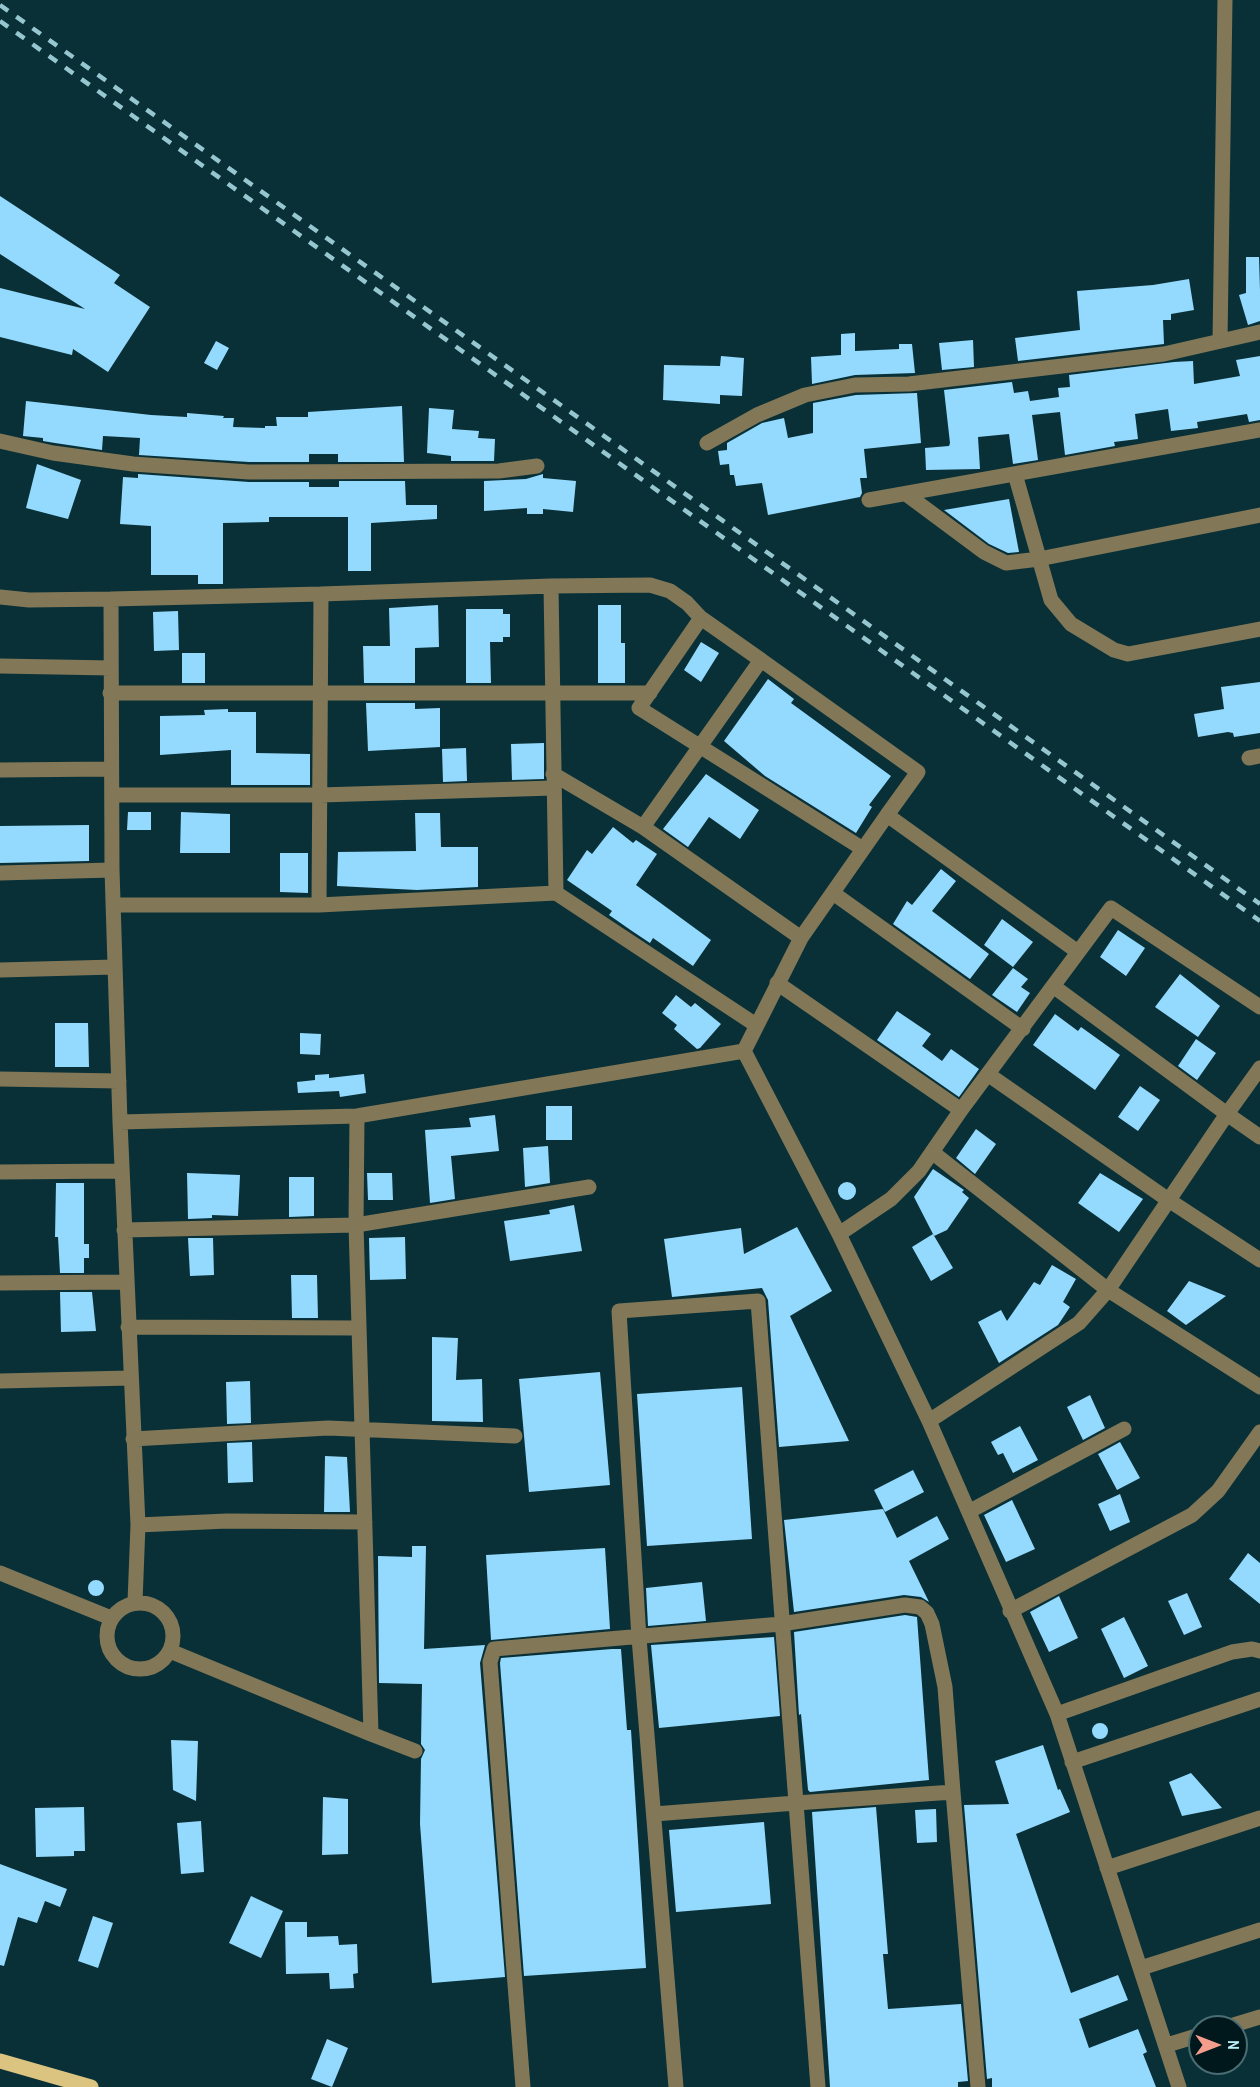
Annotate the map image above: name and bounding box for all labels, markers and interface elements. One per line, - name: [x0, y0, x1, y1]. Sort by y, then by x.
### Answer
- north arrow: [1188, 2015, 1248, 2075]
- text: N: [1223, 2040, 1245, 2050]

